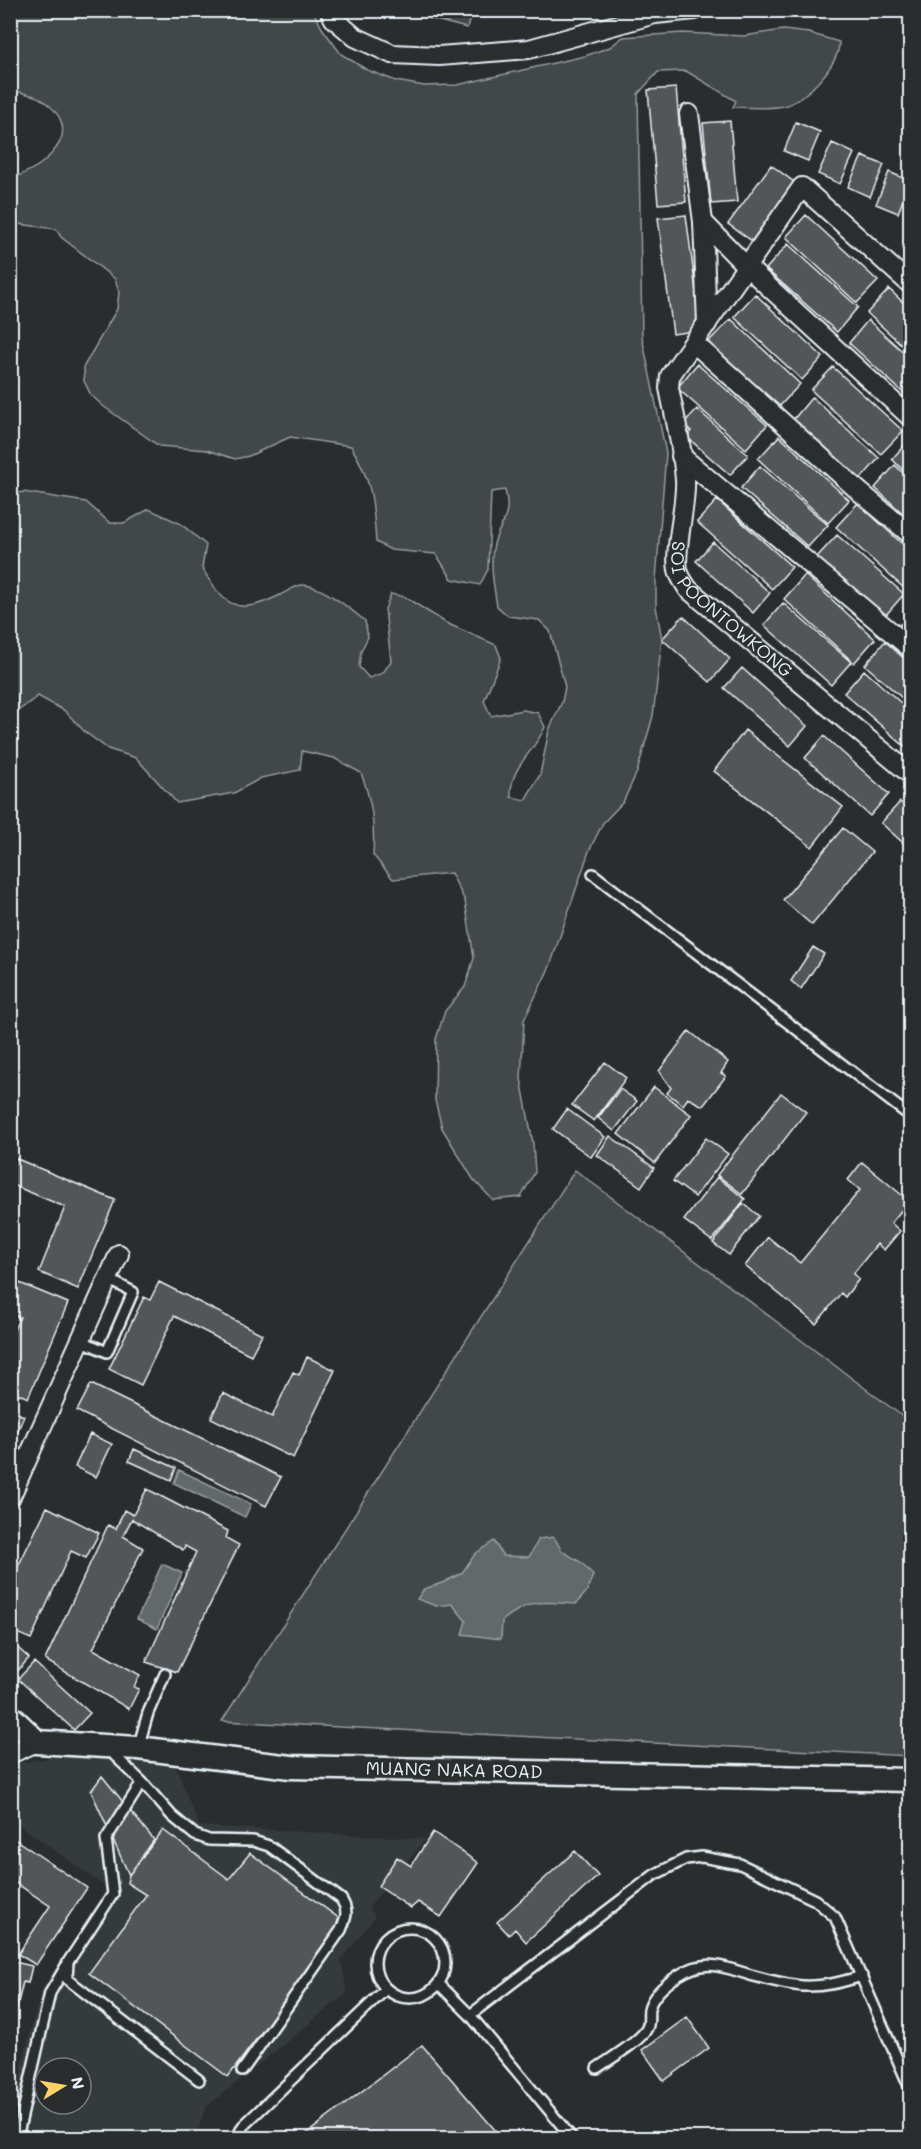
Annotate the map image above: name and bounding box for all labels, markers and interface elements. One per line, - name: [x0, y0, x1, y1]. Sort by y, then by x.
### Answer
- street label: SOI POONTOWKONG: [666, 540, 798, 682]
- street label: MUANG NAKA ROAD: [365, 1756, 543, 1783]
- north arrow: [33, 2056, 93, 2116]
- text: N: [67, 2075, 90, 2091]

